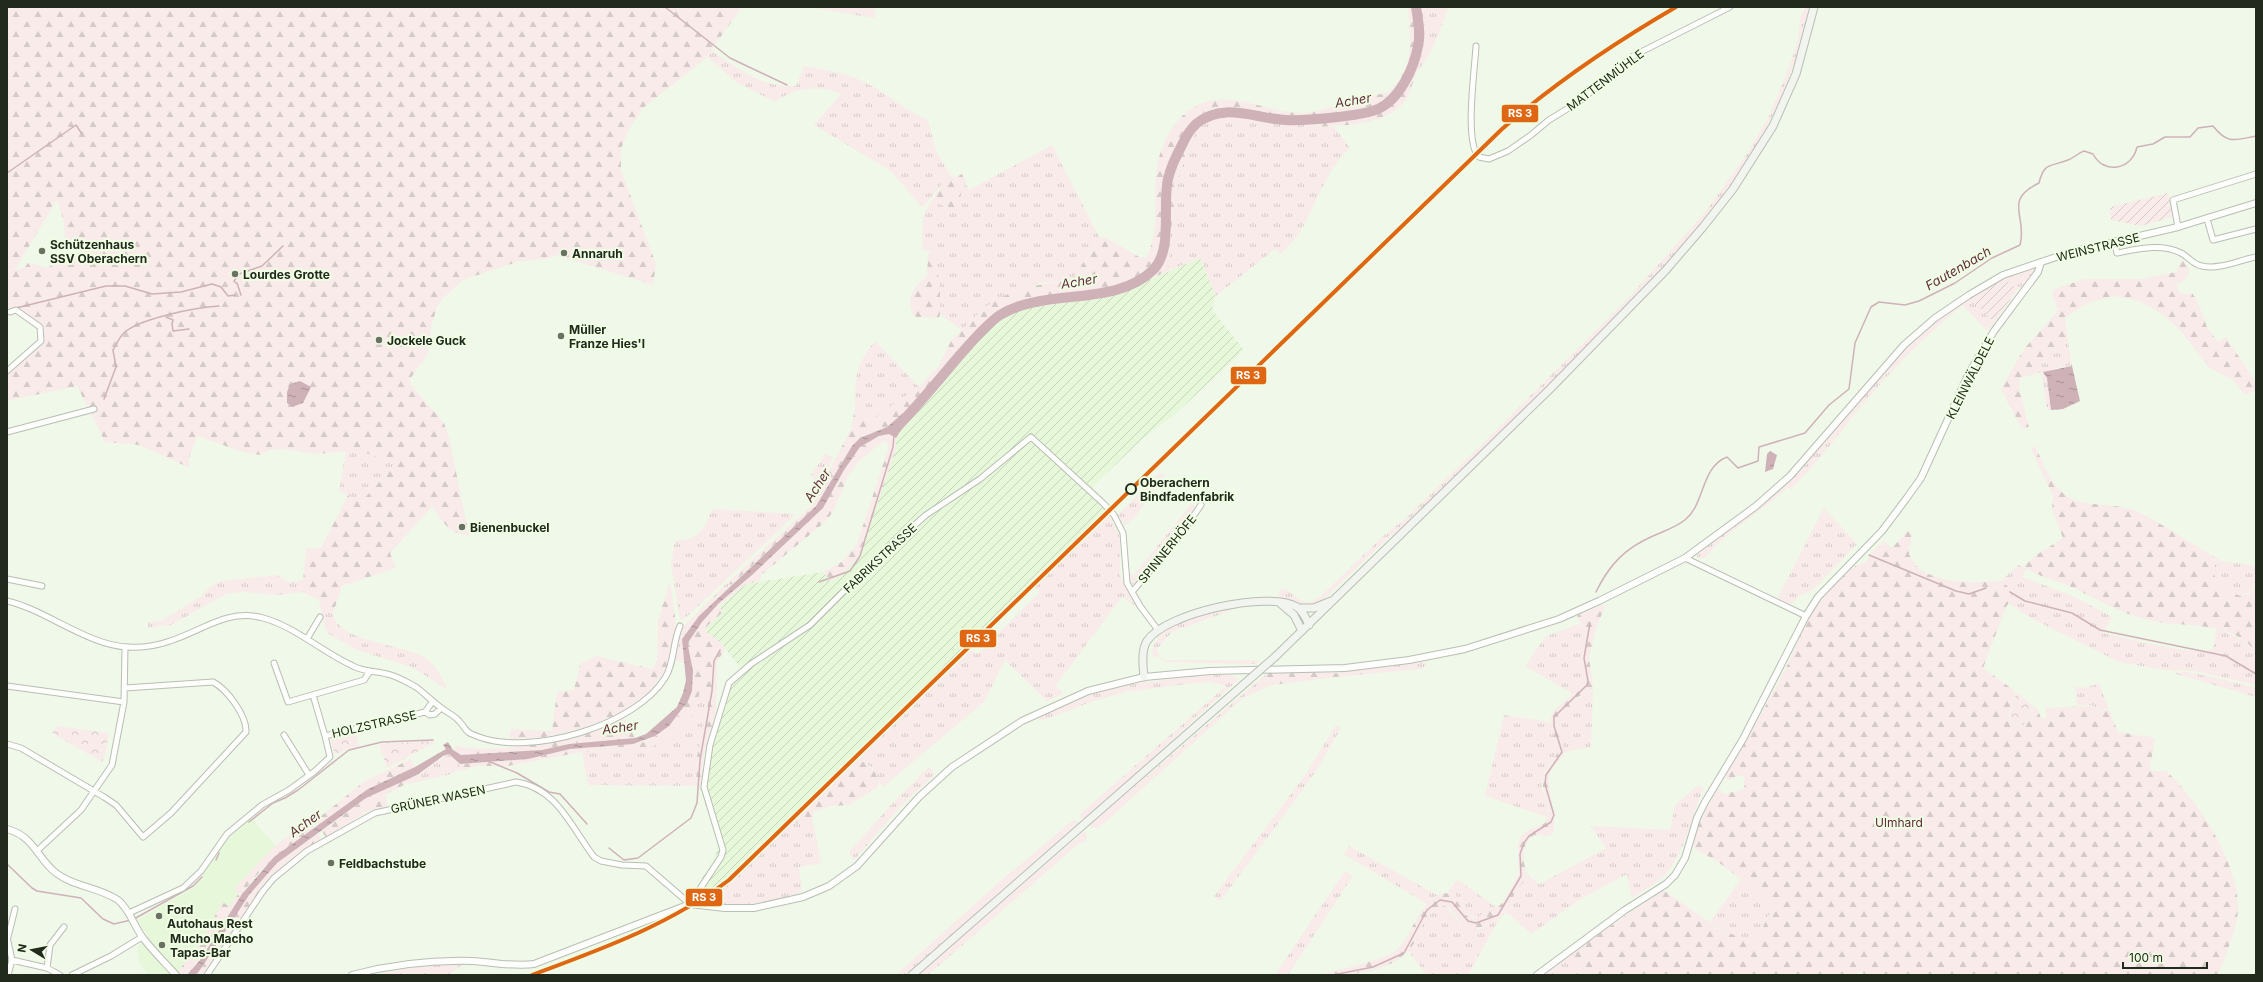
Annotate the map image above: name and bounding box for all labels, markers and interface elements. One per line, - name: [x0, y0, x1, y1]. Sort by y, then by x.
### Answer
- street label: MATTENMÜHLE: [1564, 46, 1646, 114]
- water label: Acher: [1333, 89, 1373, 111]
- line badge: RS 3: [1501, 104, 1539, 123]
- text: RS 3: [1508, 106, 1532, 120]
- street label: WEINSTRASSE: [2055, 229, 2141, 265]
- place label: Schützenhaus SSV Oberachern: [50, 237, 147, 266]
- water label: Fautenbach: [1922, 243, 1994, 293]
- marker: Schützenhaus SSV Oberachern: [37, 246, 47, 256]
- place label: Annaruh: [572, 246, 623, 261]
- marker: Annaruh: [559, 248, 569, 258]
- place label: Lourdes Grotte: [243, 267, 330, 282]
- marker: Lourdes Grotte: [230, 269, 240, 279]
- water label: Acher: [1059, 270, 1099, 292]
- place label: Müller Franze Hies'l: [569, 322, 645, 351]
- marker: Müller Franze Hies'l: [556, 331, 566, 341]
- place label: Jockele Guck: [387, 333, 466, 348]
- street label: KLEINWÄLDELE: [1943, 334, 1997, 422]
- marker: Jockele Guck: [374, 335, 384, 345]
- line badge: RS 3: [1230, 366, 1267, 385]
- text: RS 3: [1236, 368, 1260, 382]
- water label: Acher: [800, 464, 834, 505]
- place label: Oberachern Bindfadenfabrik: [1140, 475, 1234, 504]
- marker: Oberachern Bindfadenfabrik: [1125, 483, 1137, 495]
- street label: SPINNERHÖFE: [1135, 512, 1199, 586]
- place label: Bienenbuckel: [470, 520, 550, 535]
- street label: FABRIKSTRASSE: [840, 520, 920, 596]
- marker: Bienenbuckel: [457, 522, 467, 532]
- line badge: RS 3: [959, 629, 997, 648]
- text: RS 3: [966, 631, 990, 645]
- street label: HOLZSTRASSE: [330, 707, 418, 741]
- water label: Acher: [600, 716, 640, 738]
- street label: GRÜNER WASEN: [389, 782, 487, 816]
- water label: Acher: [285, 805, 325, 841]
- park label: Ulmhard: [1875, 815, 1923, 830]
- place label: Feldbachstube: [339, 856, 426, 871]
- marker: Feldbachstube: [326, 858, 336, 868]
- line badge: RS 3: [685, 888, 723, 907]
- text: RS 3: [692, 890, 716, 904]
- place label: Ford Autohaus Rest: [167, 902, 253, 931]
- marker: Ford Autohaus Rest: [154, 911, 164, 921]
- north arrow: [12, 930, 52, 970]
- place label: Mucho Macho Tapas-Bar: [170, 931, 253, 960]
- marker: Mucho Macho Tapas-Bar: [157, 940, 167, 950]
- text: N: [15, 943, 30, 954]
- scale bar: [2123, 944, 2207, 970]
- text: 100 m: [2129, 950, 2163, 965]

